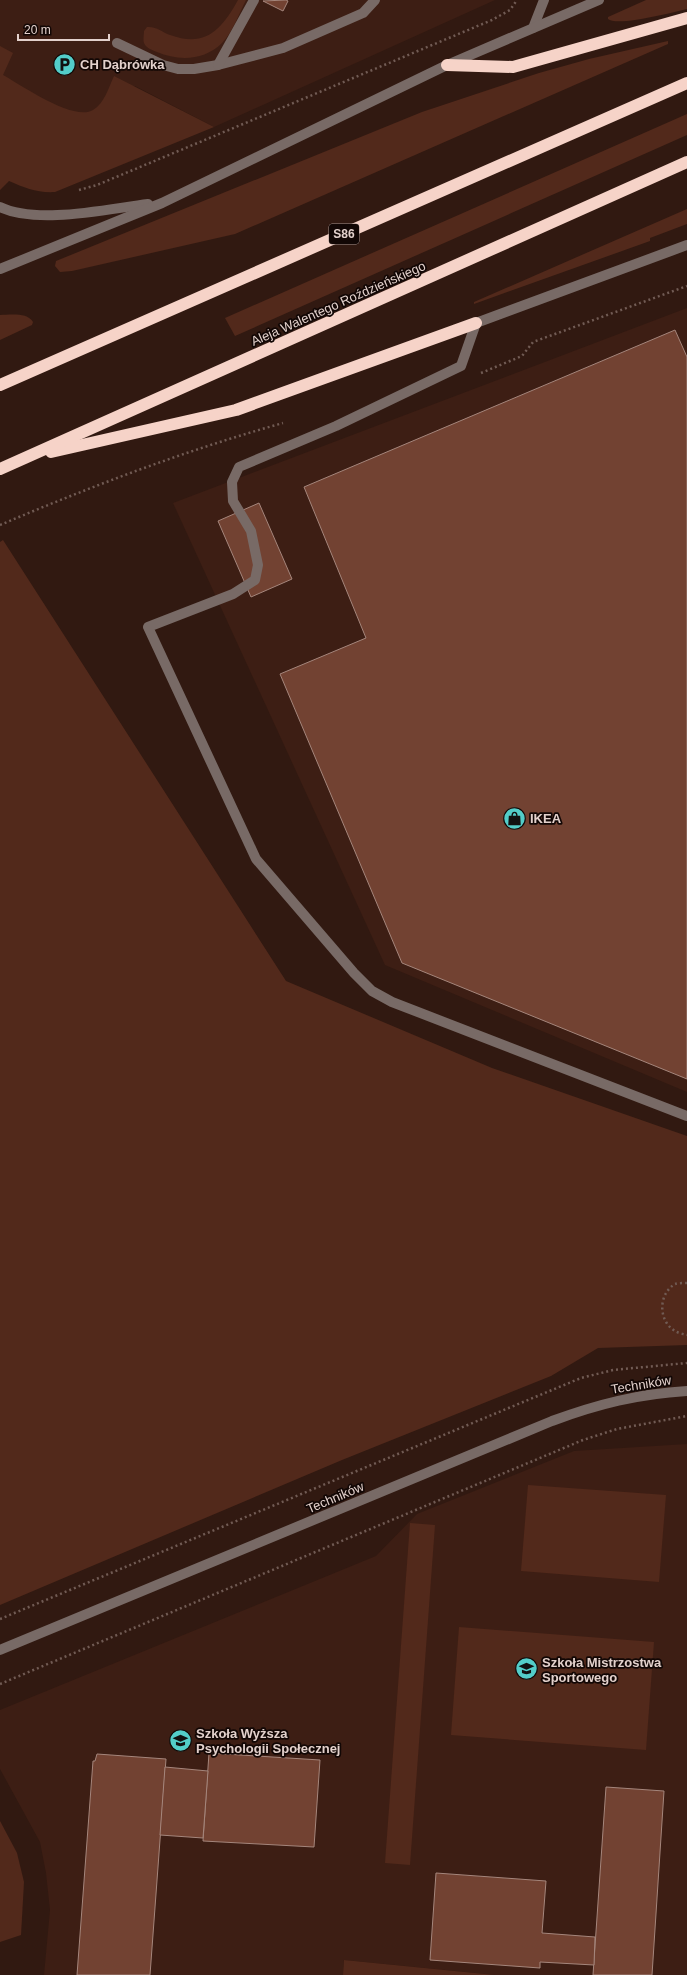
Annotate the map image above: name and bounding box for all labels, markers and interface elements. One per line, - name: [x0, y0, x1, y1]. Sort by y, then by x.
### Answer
- scale bar: [18, 16, 109, 42]
- text: 20 m: [24, 23, 51, 37]
- parking icon: CH Dąbrówka: [51, 51, 77, 77]
- place label: CH Dąbrówka: [80, 57, 165, 72]
- road number: S86: [329, 224, 359, 244]
- street label: Aleja Walentego Roździeńskiego: [249, 258, 428, 349]
- shop icon: IKEA: [501, 805, 527, 831]
- place label: IKEA: [530, 811, 562, 826]
- street label: Techników: [610, 1372, 673, 1397]
- street label: Techników: [304, 1478, 367, 1516]
- place label: Szkoła Mistrzostwa Sportowego: [542, 1655, 662, 1685]
- school or university icon: Szkoła Mistrzostwa Sportowego: [514, 1656, 540, 1682]
- place label: Szkoła Wyższa Psychologii Społecznej: [196, 1726, 340, 1756]
- school or university icon: Szkoła Wyższa Psychologii Społecznej: [168, 1727, 194, 1753]

